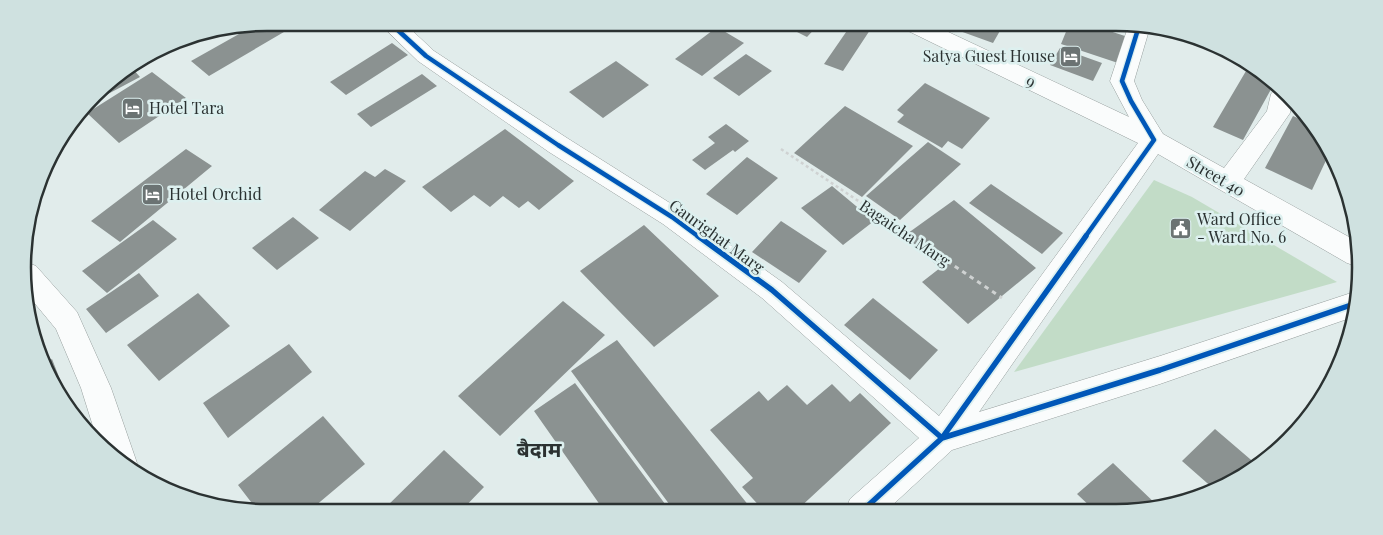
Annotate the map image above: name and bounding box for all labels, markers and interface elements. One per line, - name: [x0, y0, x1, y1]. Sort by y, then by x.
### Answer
- hotel icon: Satya Guest House: [1059, 44, 1083, 68]
- place label: Satya Guest House: [923, 45, 1055, 66]
- street label: 9: [1023, 69, 1039, 92]
- hotel icon: Hotel Tara: [121, 96, 145, 120]
- place label: Hotel Tara: [149, 97, 224, 118]
- street label: Street 40: [1183, 151, 1249, 201]
- hotel icon: Hotel Orchid: [141, 182, 165, 206]
- place label: Hotel Orchid: [169, 183, 262, 204]
- street label: Gaurighat Marg: [665, 194, 770, 278]
- street label: Bagaicha Marg: [856, 194, 955, 271]
- place label: Ward Office - Ward No. 6: [1196, 208, 1286, 247]
- public building icon: Ward Office - Ward No. 6: [1169, 216, 1193, 240]
- district label: बैदाम: [517, 434, 562, 462]

